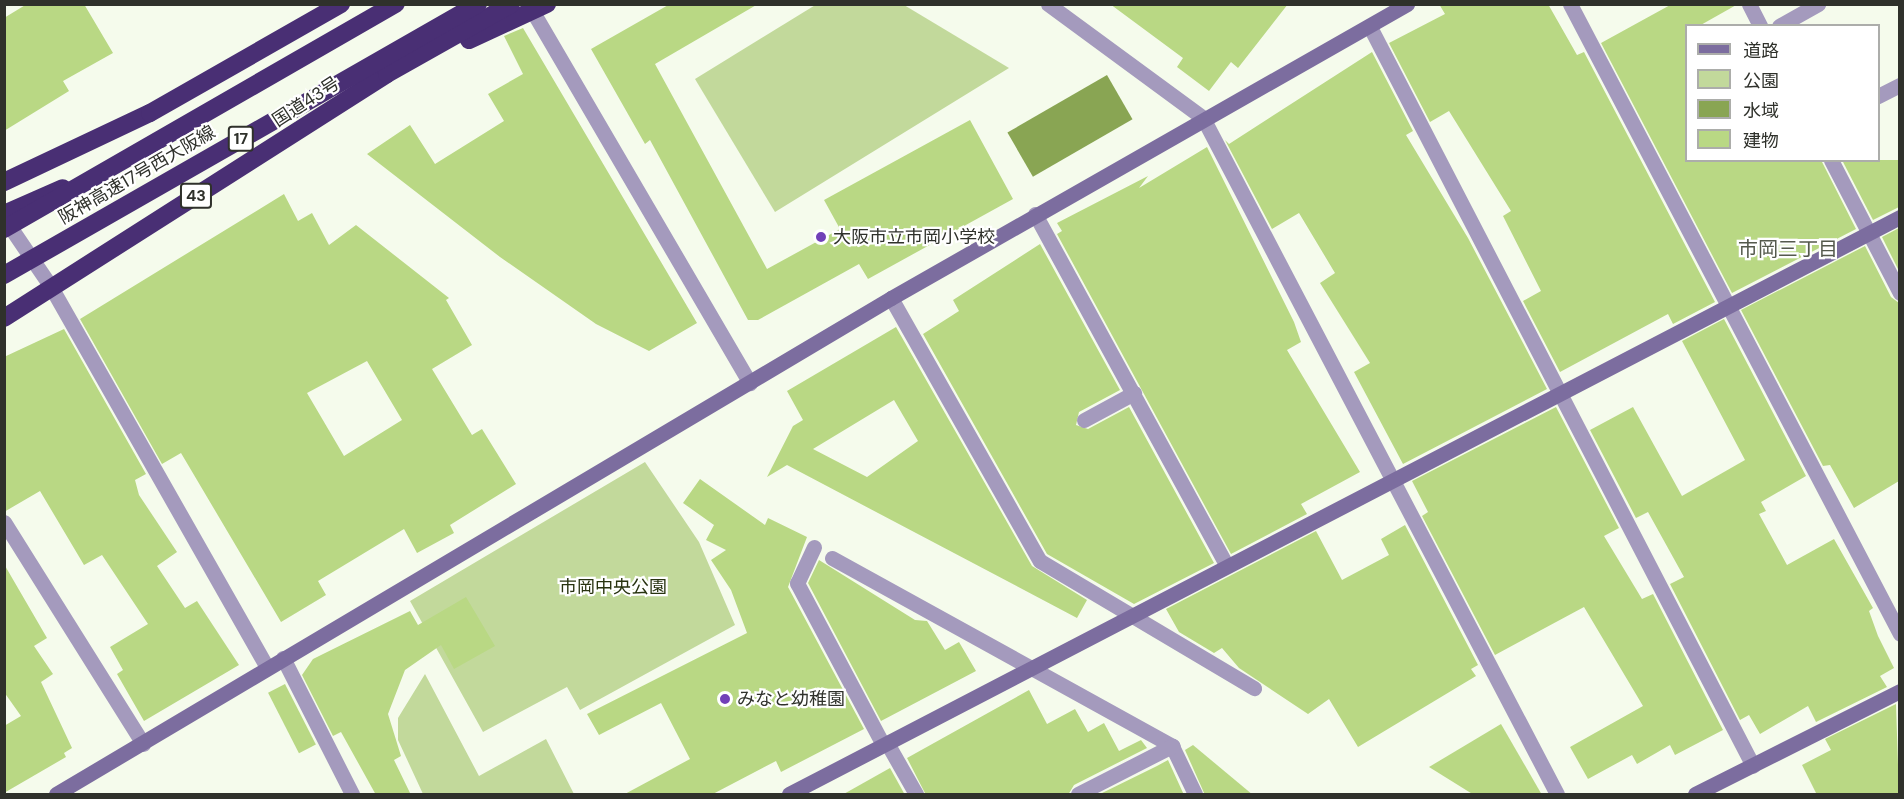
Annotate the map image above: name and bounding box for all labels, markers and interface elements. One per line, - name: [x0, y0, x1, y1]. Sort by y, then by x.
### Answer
- legend: [1685, 24, 1880, 162]
- text: 道路: [1743, 39, 1779, 63]
- text: 公園: [1743, 69, 1779, 93]
- street label: 国道43号: [268, 72, 344, 132]
- text: 水域: [1743, 99, 1779, 123]
- street label: 阪神高速17号西大阪線: [55, 121, 219, 229]
- road number: 17: [228, 126, 254, 152]
- text: 建物: [1743, 129, 1779, 153]
- road number: 43: [180, 183, 212, 209]
- place label: 大阪市立市岡小学校: [833, 226, 995, 248]
- marker: 大阪市立市岡小学校: [814, 230, 828, 244]
- district label: 市岡三丁目: [1738, 237, 1838, 261]
- park label: 市岡中央公園: [559, 576, 667, 598]
- place label: みなと幼稚園: [737, 688, 845, 710]
- marker: みなと幼稚園: [718, 692, 732, 706]

